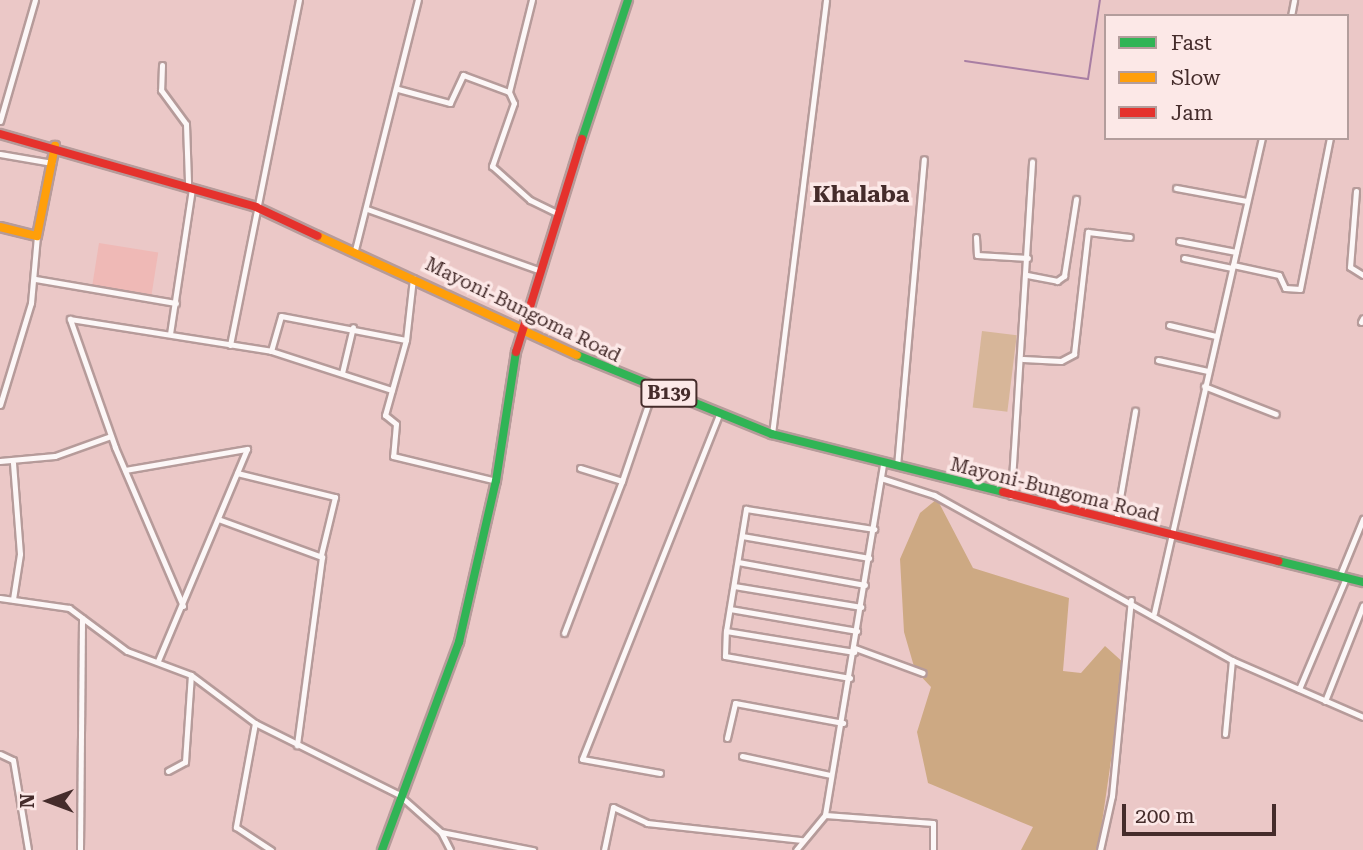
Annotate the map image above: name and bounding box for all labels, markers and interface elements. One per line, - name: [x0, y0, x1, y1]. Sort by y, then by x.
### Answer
- legend: [1104, 14, 1349, 140]
- text: Fast: [1171, 31, 1212, 55]
- text: Slow: [1171, 66, 1220, 90]
- text: Jam: [1171, 101, 1213, 125]
- district label: Khalaba: [813, 181, 909, 209]
- street label: Mayoni-Bungoma Road: [422, 253, 624, 367]
- road number: B139: [639, 379, 699, 408]
- street label: Mayoni-Bungoma Road: [948, 453, 1162, 527]
- north arrow: [14, 766, 84, 836]
- scale bar: [1125, 790, 1279, 834]
- text: N: [16, 794, 39, 808]
- text: 200 m: [1135, 804, 1195, 828]

